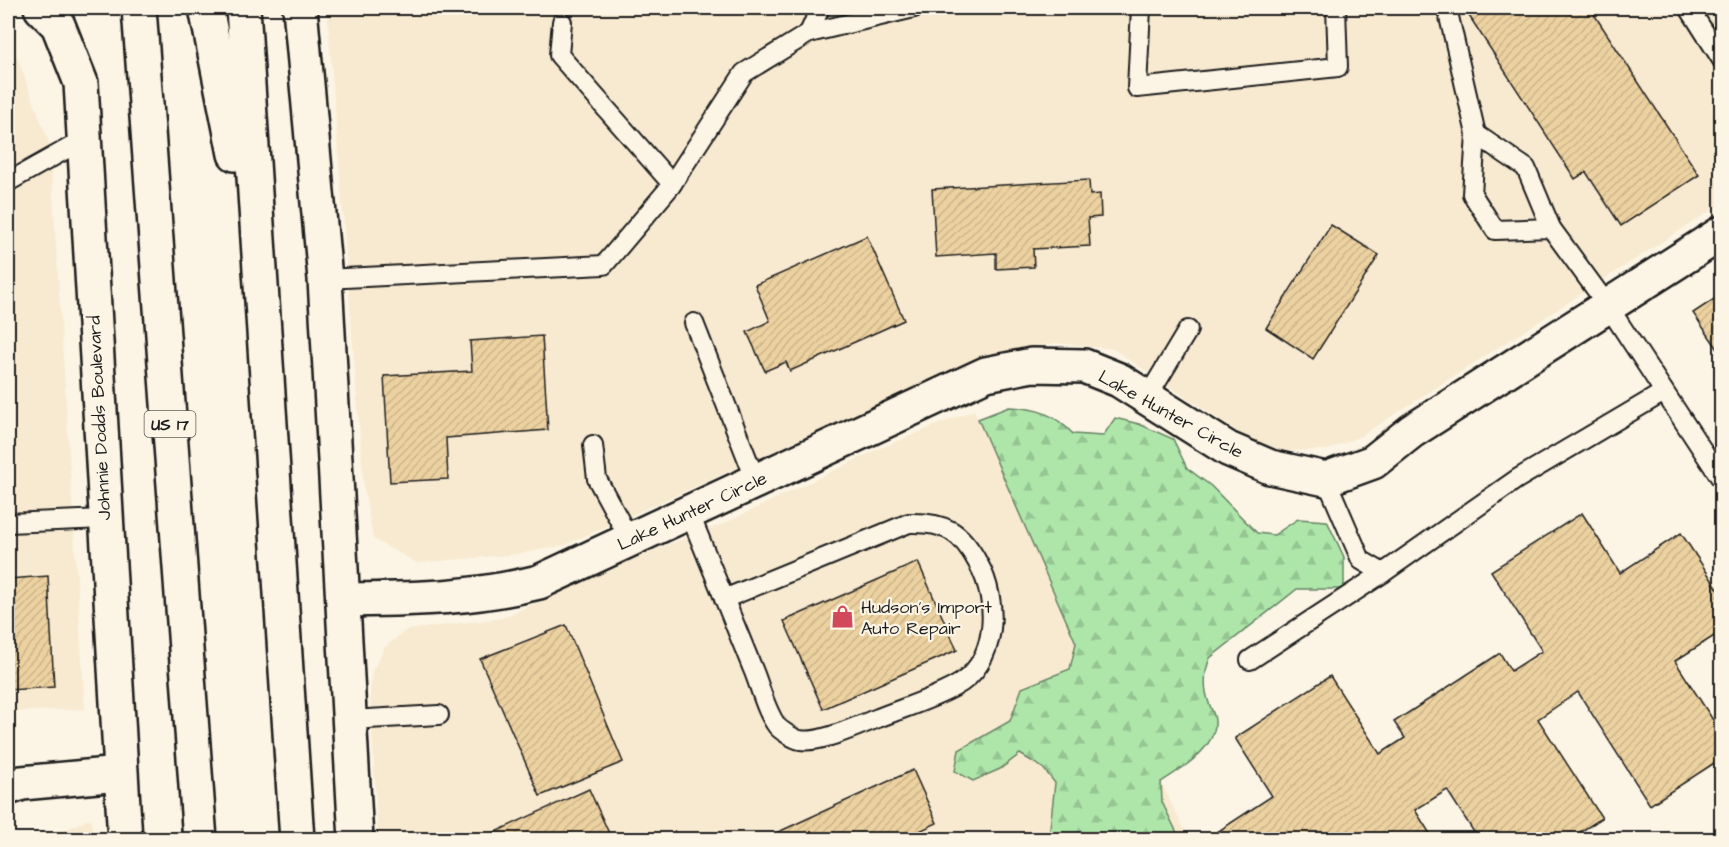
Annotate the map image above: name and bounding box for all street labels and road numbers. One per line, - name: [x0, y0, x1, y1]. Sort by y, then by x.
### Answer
- street label: Johnnie Dodds Boulevard: [82, 315, 117, 521]
- street label: Lake Hunter Circle: [1094, 364, 1248, 465]
- road number: US 17: [144, 411, 195, 437]
- street label: Lake Hunter Circle: [613, 466, 771, 557]

